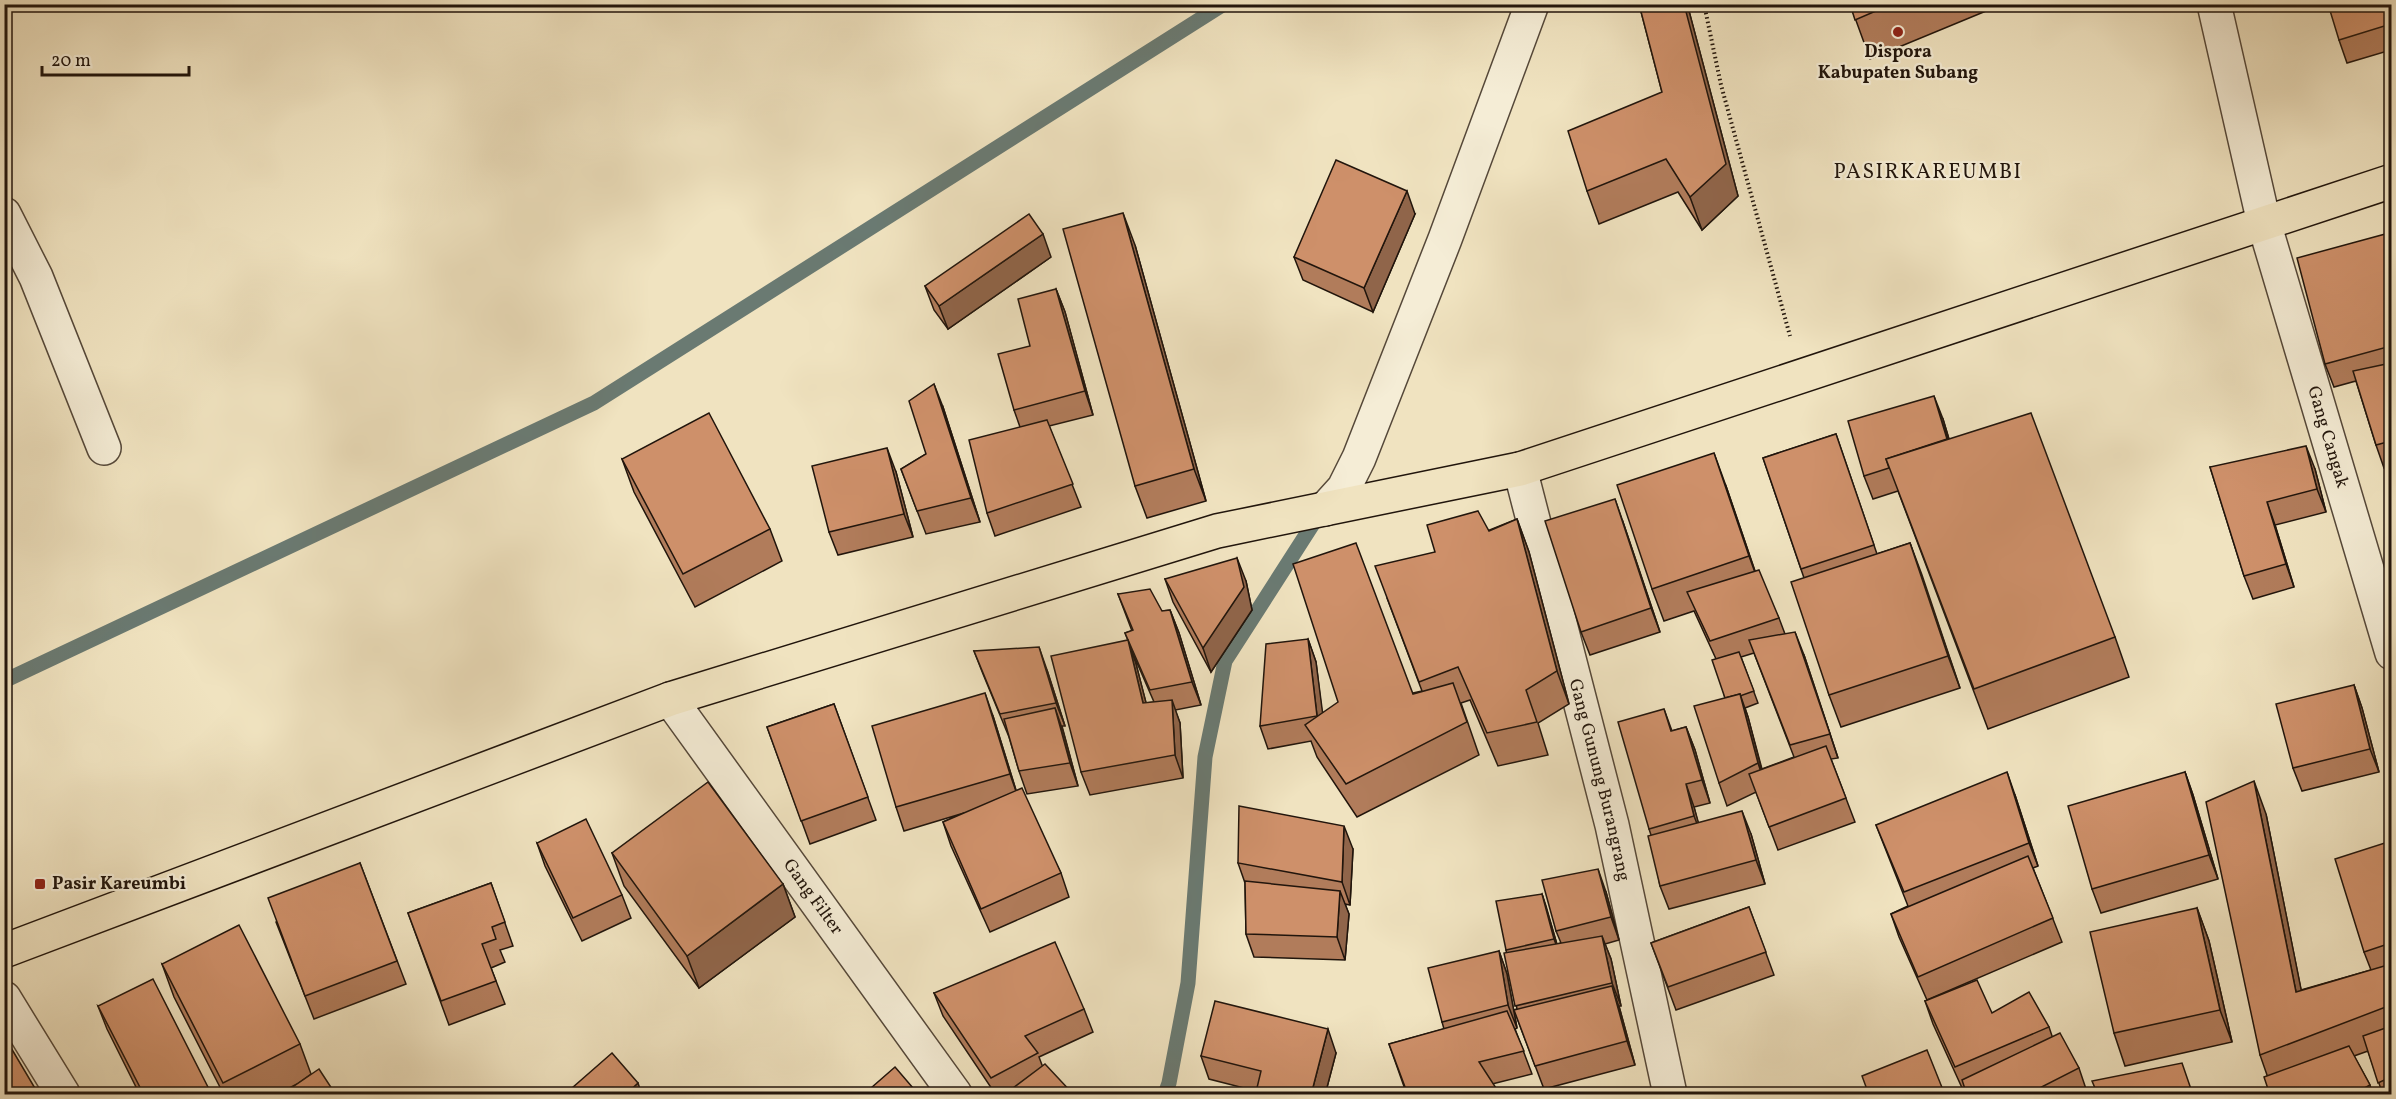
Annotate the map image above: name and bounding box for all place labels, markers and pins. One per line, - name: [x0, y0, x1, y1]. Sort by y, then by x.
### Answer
- marker: Dispora Kabupaten Subang: [1891, 25, 1905, 39]
- place label: Dispora Kabupaten Subang: [1818, 40, 1978, 86]
- place label: Pasir Kareumbi: [52, 872, 186, 897]
- marker: Pasir Kareumbi: [33, 877, 47, 891]

